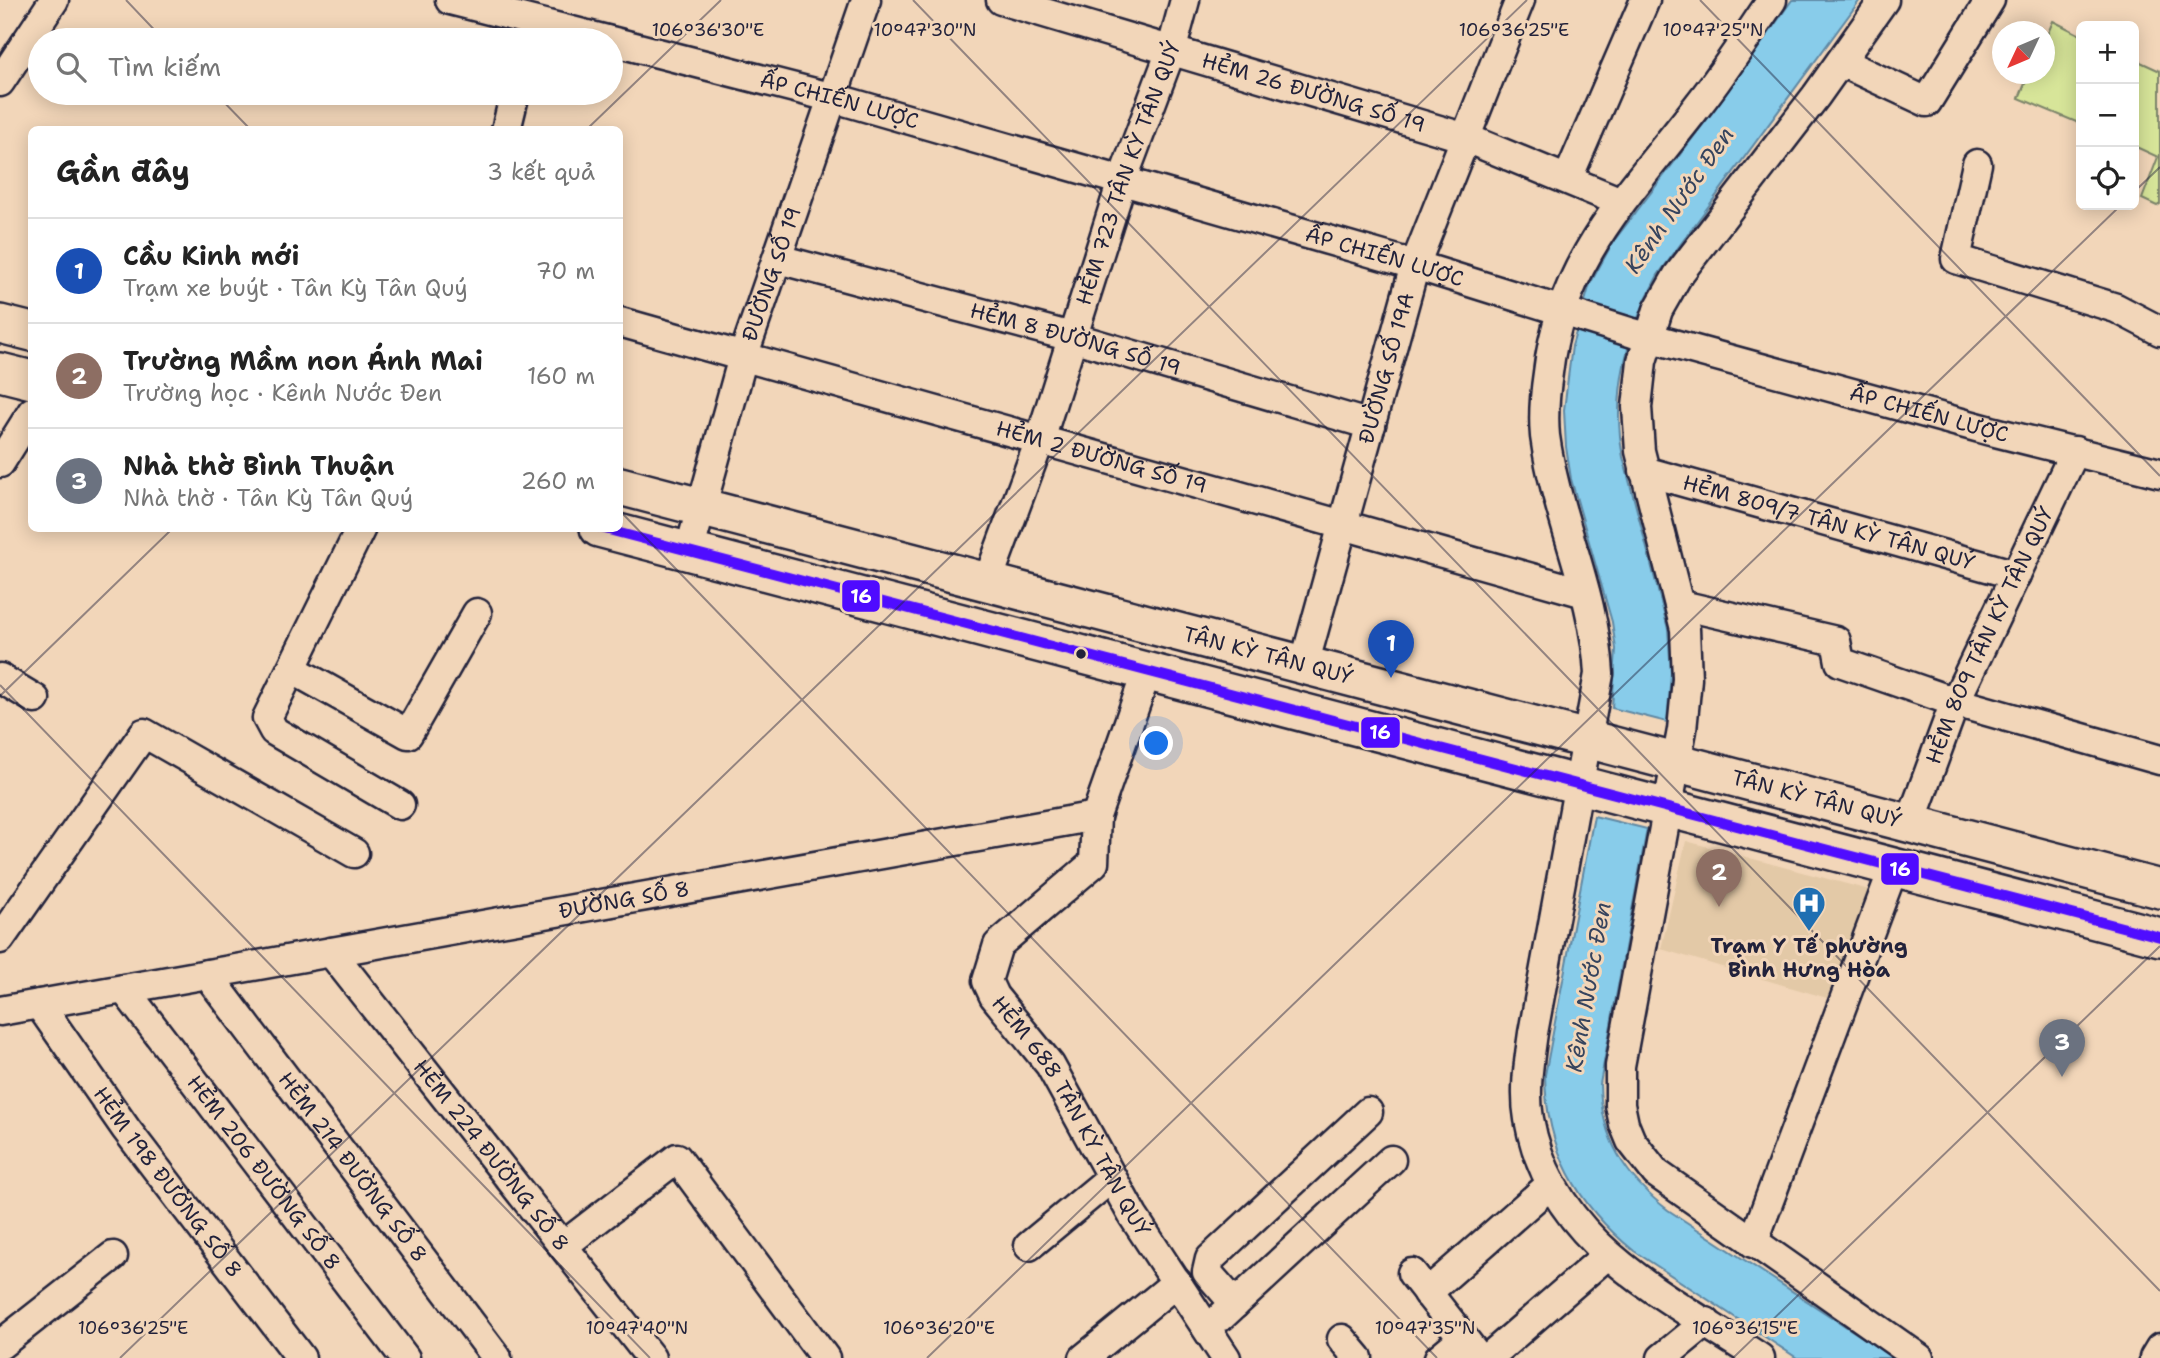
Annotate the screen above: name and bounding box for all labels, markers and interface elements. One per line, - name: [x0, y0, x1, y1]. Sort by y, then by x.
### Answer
- text: 106°36'30"E: [652, 18, 764, 42]
- text: 10°47'30"N: [874, 18, 976, 42]
- text: 106°36'25"E: [1459, 18, 1569, 42]
- text: 10°47'25"N: [1663, 18, 1763, 42]
- north arrow: [1992, 21, 2055, 84]
- map controls: [2076, 21, 2139, 210]
- button: +: [2076, 21, 2139, 84]
- search box: [28, 28, 623, 105]
- street label: HẺM 723 TÂN KỲ TÂN QUÝ: [1070, 37, 1187, 309]
- street label: HẺM 26 ĐƯỜNG SỐ 19: [1199, 46, 1428, 139]
- icon: search: [52, 48, 90, 86]
- text: Tìm kiếm: [108, 49, 221, 84]
- street label: ẤP CHIẾN LƯỢC: [757, 63, 922, 136]
- button: −: [2076, 84, 2139, 147]
- water label: Kênh Nước Đen: [1617, 121, 1741, 279]
- button: locate: [2076, 147, 2139, 210]
- text: Gần đây: [56, 151, 190, 192]
- text: 3 kết quả: [487, 157, 595, 187]
- street label: ĐƯỜNG SỐ 19: [735, 203, 808, 345]
- street label: ẤP CHIẾN LƯỢC: [1302, 217, 1467, 293]
- text: Cầu Kinh mới: [123, 238, 299, 273]
- text: 1: [74, 256, 84, 286]
- text: 70 m: [536, 256, 595, 286]
- text: Trạm xe buýt · Tân Kỳ Tân Quý: [123, 273, 468, 303]
- street label: ĐƯỜNG SỐ 19A: [1352, 290, 1421, 447]
- street label: HẺM 8 ĐƯỜNG SỐ 19: [967, 297, 1184, 382]
- text: Trường Mầm non Ánh Mai: [123, 343, 483, 378]
- text: 2: [71, 361, 87, 391]
- text: 160 m: [527, 361, 595, 391]
- street label: ẤP CHIẾN LƯỢC: [1847, 376, 2011, 449]
- text: Trường học · Kênh Nước Đen: [123, 378, 442, 408]
- street label: HẺM 2 ĐƯỜNG SỐ 19: [993, 414, 1210, 500]
- text: Nhà thờ Bình Thuận: [123, 448, 394, 483]
- text: 3: [71, 466, 87, 496]
- text: 260 m: [521, 466, 595, 496]
- street label: HẺM 809/7 TÂN KỲ TÂN QUÝ: [1680, 469, 1979, 577]
- text: Nhà thờ · Tân Kỳ Tân Quý: [123, 483, 413, 513]
- street label: HẺM 809 TÂN KỲ TÂN QUÝ: [1919, 501, 2061, 768]
- line badge: 16: [841, 579, 881, 613]
- text: 16: [850, 584, 872, 609]
- street label: TÂN KỲ TÂN QUÝ: [1180, 620, 1357, 691]
- pin: 1: [1368, 620, 1414, 678]
- unlabelled marker: [1074, 647, 1088, 661]
- line badge: 16: [1360, 716, 1401, 749]
- text: 16: [1369, 720, 1391, 745]
- your location: [1139, 726, 1173, 760]
- street label: TÂN KỲ TÂN QUÝ: [1729, 764, 1905, 835]
- pin: 2: [1696, 849, 1742, 907]
- line badge: 16: [1880, 852, 1920, 886]
- text: 16: [1889, 857, 1911, 882]
- street label: ĐƯỜNG SỐ 8: [557, 875, 692, 925]
- hospital icon: Trạm Y Tế phường Bình Hưng Hòa: [1790, 884, 1828, 933]
- water label: Kênh Nước Đen: [1558, 900, 1618, 1074]
- place label: Trạm Y Tế phường Bình Hưng Hòa: [1710, 932, 1908, 984]
- street label: HẺM 688 TÂN KỲ TÂN QUÝ: [985, 990, 1158, 1243]
- pin: 3: [2039, 1019, 2085, 1077]
- street label: HẺM 224 ĐƯỜNG SỐ 8: [407, 1054, 576, 1257]
- street label: HẺM 214 ĐƯỜNG SỐ 8: [272, 1066, 434, 1268]
- street label: HẺM 206 ĐƯỜNG SỐ 8: [181, 1070, 347, 1276]
- street label: HẺM 198 ĐƯỜNG SỐ 8: [87, 1081, 249, 1284]
- text: 106°36'25"E: [78, 1316, 188, 1340]
- text: 10°47'40"N: [586, 1316, 688, 1340]
- text: 106°36'20"E: [883, 1316, 995, 1340]
- text: 10°47'35"N: [1375, 1316, 1475, 1340]
- text: 106°36'15"E: [1692, 1316, 1798, 1340]

